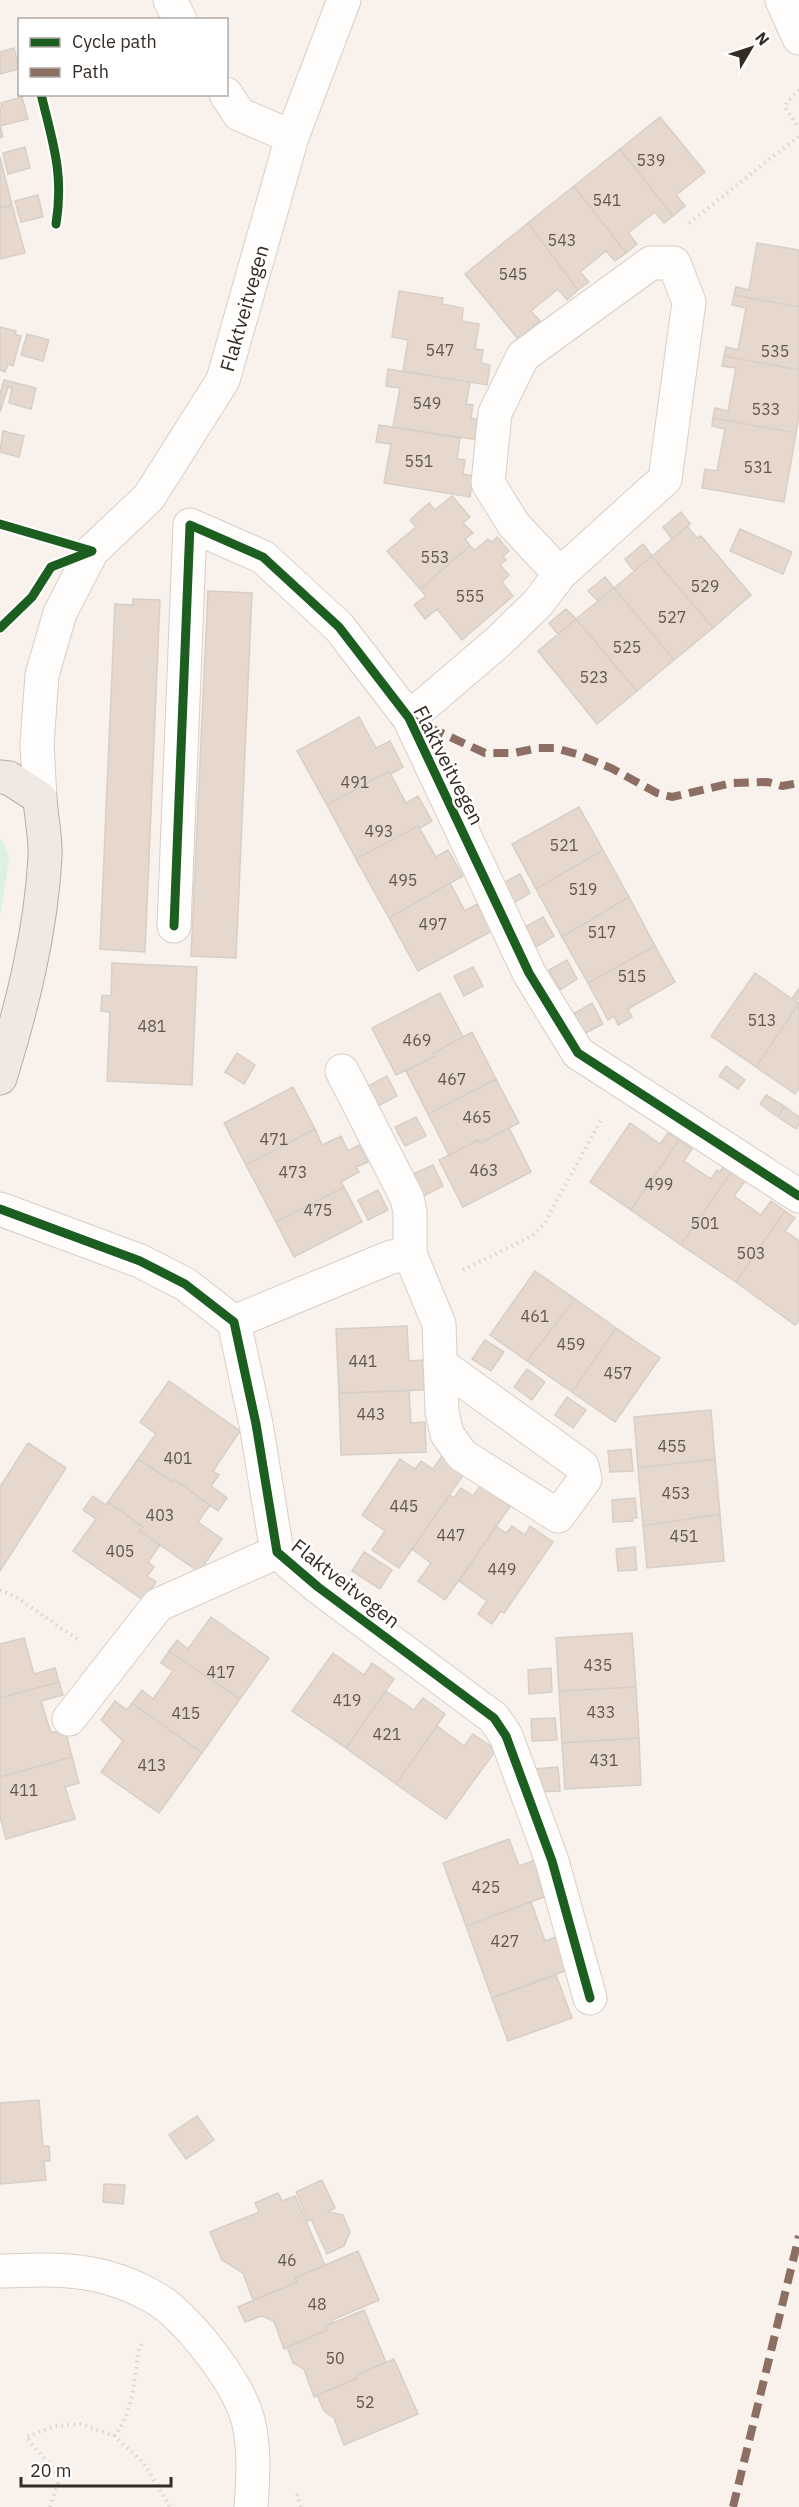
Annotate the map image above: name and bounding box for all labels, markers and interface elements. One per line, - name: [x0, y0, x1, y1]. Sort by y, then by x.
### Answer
- legend: [18, 18, 228, 96]
- north arrow: [721, 18, 781, 78]
- text: N: [751, 28, 774, 49]
- text: Cycle path: [72, 30, 157, 53]
- text: Path: [72, 60, 109, 83]
- house number: 539: [637, 150, 665, 170]
- house number: 541: [593, 190, 621, 210]
- house number: 543: [548, 230, 576, 250]
- street label: Flaktveitvegen: [213, 241, 275, 375]
- house number: 545: [499, 264, 527, 284]
- house number: 547: [426, 340, 454, 360]
- house number: 535: [761, 341, 789, 361]
- house number: 549: [413, 393, 441, 413]
- house number: 533: [752, 399, 780, 419]
- house number: 551: [405, 451, 433, 471]
- house number: 531: [744, 457, 772, 477]
- house number: 553: [421, 547, 449, 567]
- house number: 529: [691, 576, 719, 596]
- house number: 555: [456, 586, 484, 606]
- house number: 527: [658, 607, 686, 627]
- house number: 525: [613, 637, 641, 657]
- house number: 523: [580, 667, 608, 687]
- street label: Flaktveitvegen: [407, 701, 491, 829]
- house number: 491: [341, 772, 369, 792]
- house number: 493: [365, 821, 393, 841]
- house number: 521: [550, 835, 578, 855]
- house number: 495: [389, 870, 417, 890]
- house number: 519: [569, 879, 597, 899]
- house number: 497: [419, 914, 447, 934]
- house number: 517: [588, 922, 616, 942]
- house number: 515: [618, 966, 646, 986]
- house number: 513: [748, 1010, 776, 1030]
- house number: 481: [138, 1016, 166, 1036]
- house number: 469: [403, 1030, 431, 1050]
- house number: 467: [438, 1069, 466, 1089]
- house number: 465: [463, 1107, 491, 1127]
- house number: 471: [260, 1129, 288, 1149]
- house number: 463: [470, 1160, 498, 1180]
- house number: 473: [279, 1162, 307, 1182]
- house number: 499: [645, 1174, 673, 1194]
- house number: 475: [304, 1200, 332, 1220]
- house number: 501: [691, 1213, 719, 1233]
- house number: 503: [737, 1243, 765, 1263]
- house number: 461: [521, 1306, 549, 1326]
- house number: 459: [557, 1334, 585, 1354]
- house number: 441: [349, 1351, 377, 1371]
- house number: 457: [604, 1363, 632, 1383]
- house number: 443: [357, 1404, 385, 1424]
- house number: 455: [658, 1436, 686, 1456]
- house number: 401: [164, 1448, 192, 1468]
- house number: 453: [662, 1483, 690, 1503]
- house number: 445: [390, 1496, 418, 1516]
- house number: 403: [146, 1505, 174, 1525]
- house number: 447: [437, 1525, 465, 1545]
- house number: 451: [670, 1526, 698, 1546]
- street label: Flaktveitvegen: [286, 1532, 406, 1634]
- house number: 405: [106, 1541, 134, 1561]
- house number: 449: [488, 1559, 516, 1579]
- house number: 435: [584, 1655, 612, 1675]
- house number: 417: [207, 1662, 235, 1682]
- house number: 419: [333, 1690, 361, 1710]
- house number: 433: [587, 1702, 615, 1722]
- house number: 415: [172, 1703, 200, 1723]
- house number: 421: [373, 1724, 401, 1744]
- house number: 431: [590, 1750, 618, 1770]
- house number: 413: [138, 1755, 166, 1775]
- house number: 411: [10, 1780, 38, 1800]
- house number: 425: [472, 1877, 500, 1897]
- house number: 427: [491, 1931, 519, 1951]
- house number: 46: [277, 2250, 297, 2270]
- house number: 48: [307, 2294, 327, 2314]
- house number: 50: [325, 2348, 345, 2368]
- house number: 52: [355, 2392, 375, 2412]
- scale bar: [21, 2450, 171, 2488]
- text: 20 m: [30, 2459, 72, 2482]

